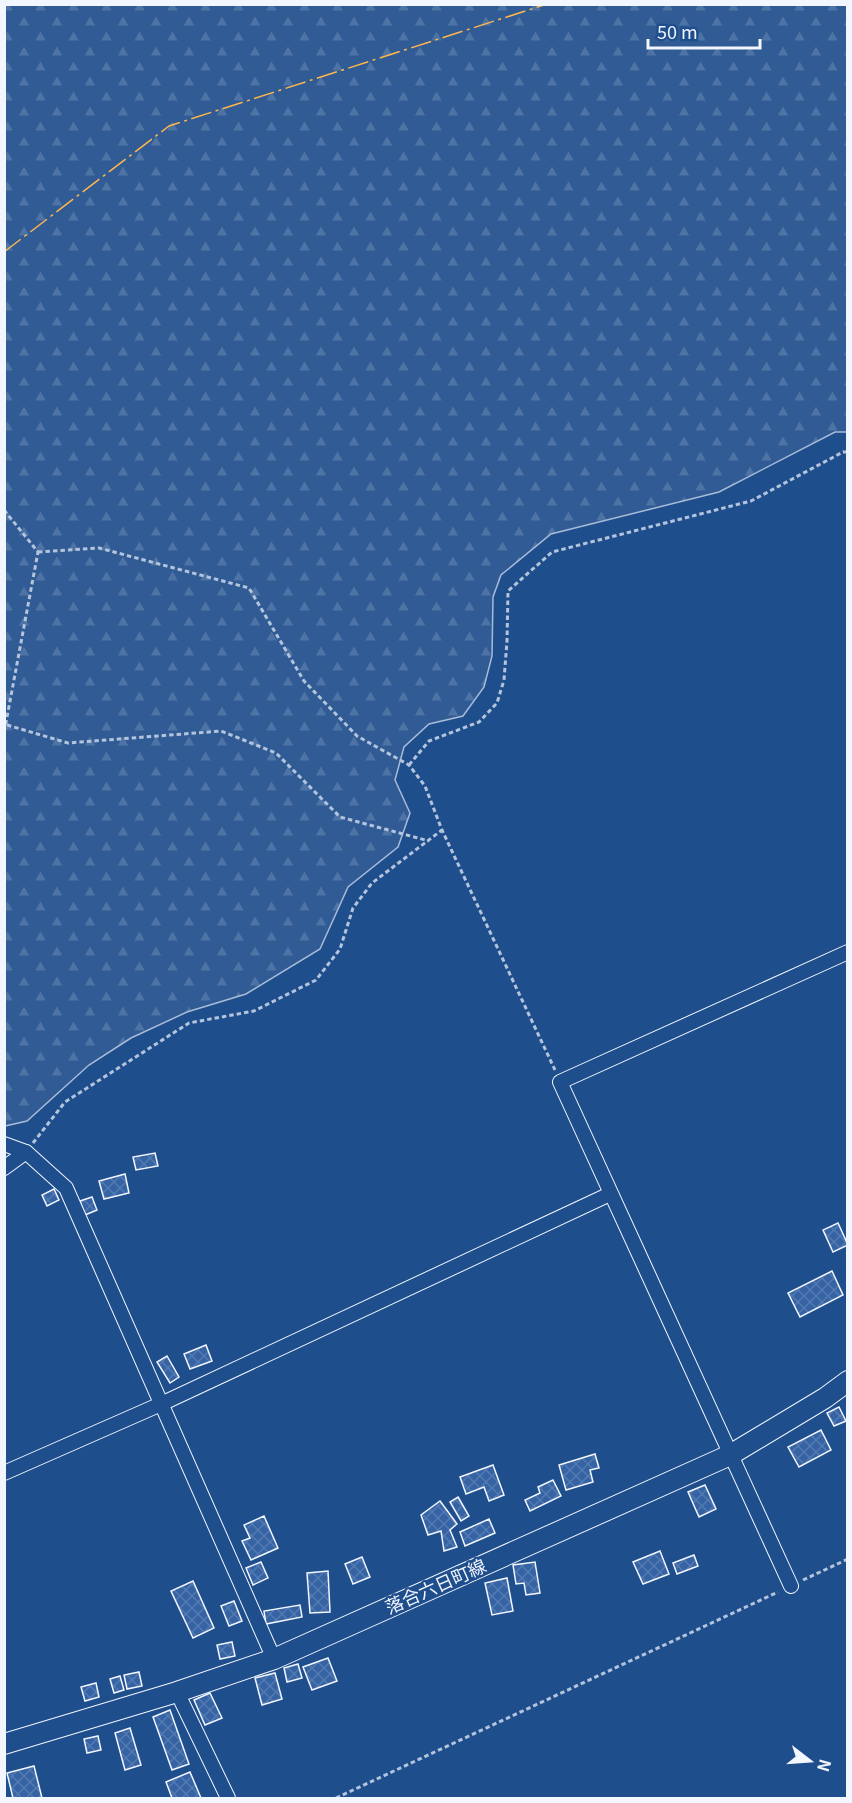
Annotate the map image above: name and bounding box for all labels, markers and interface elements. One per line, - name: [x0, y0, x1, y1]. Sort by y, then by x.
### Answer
- scale bar: [648, 12, 760, 50]
- text: 50 m: [657, 18, 698, 44]
- street label: 落合六日町線: [381, 1551, 490, 1619]
- north arrow: [780, 1731, 840, 1791]
- text: N: [812, 1756, 839, 1775]

